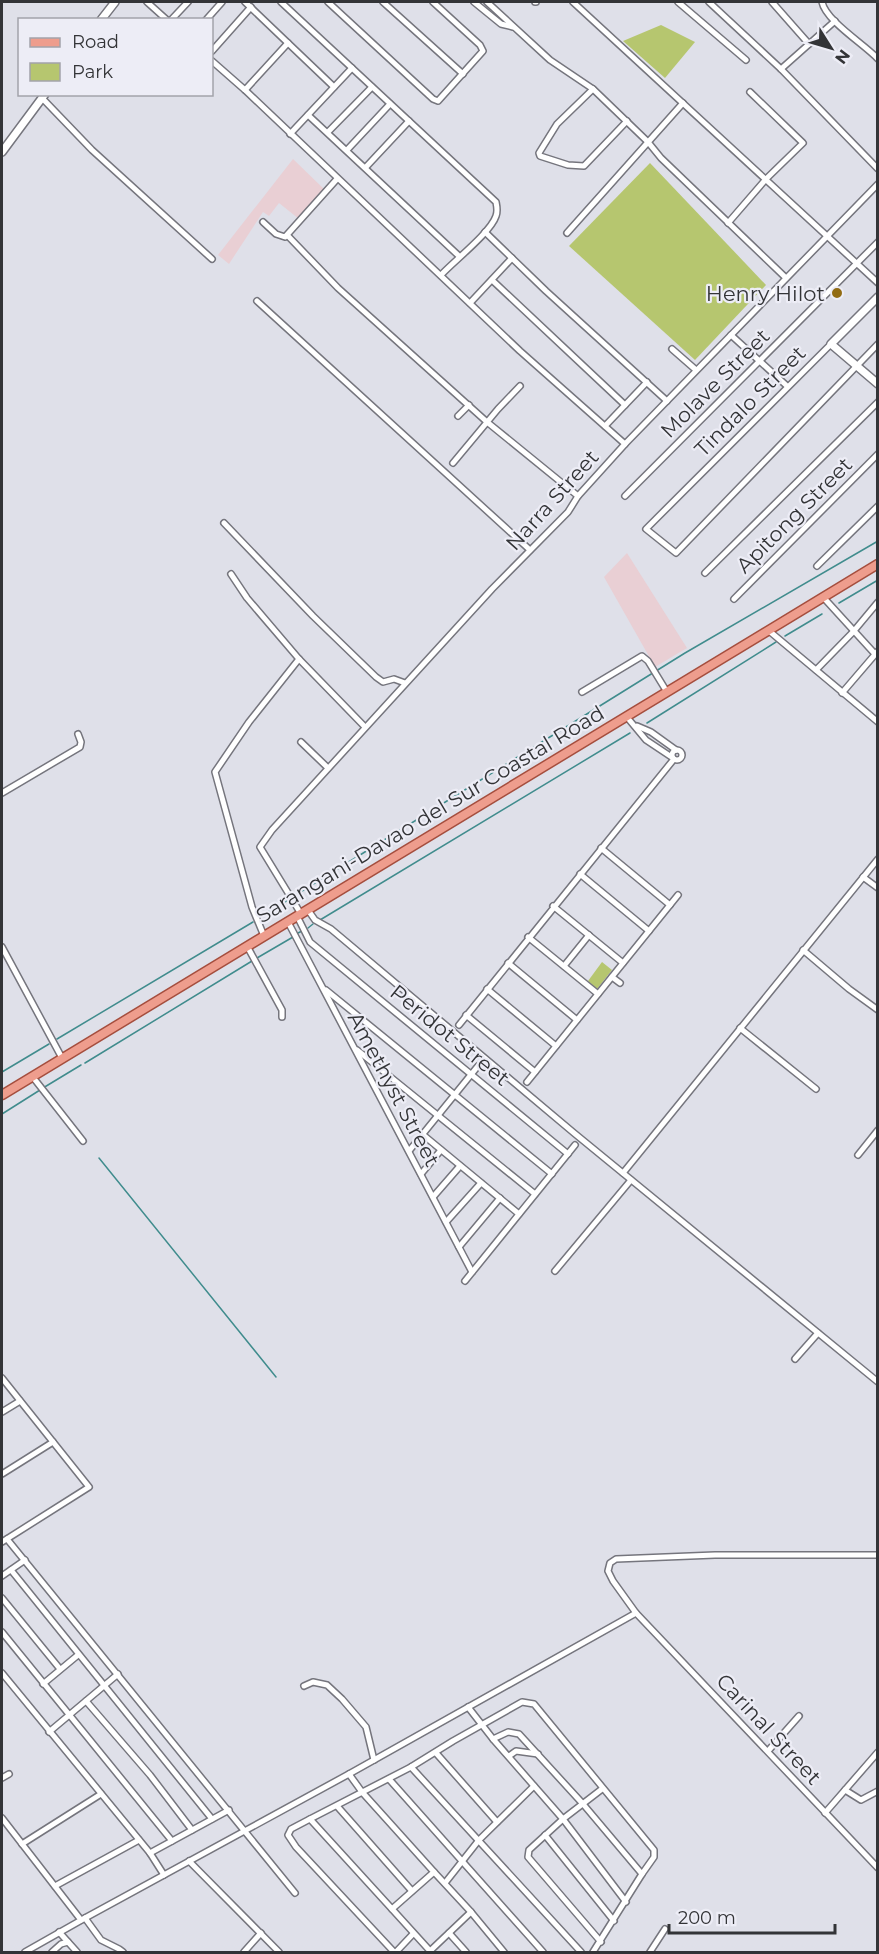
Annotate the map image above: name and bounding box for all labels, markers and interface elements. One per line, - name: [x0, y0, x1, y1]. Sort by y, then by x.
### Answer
- legend: [18, 18, 213, 96]
- north arrow: [801, 18, 861, 78]
- text: Road: [72, 31, 119, 53]
- text: N: [831, 46, 854, 68]
- text: Park: [72, 61, 113, 83]
- place label: Henry Hilot: [706, 281, 825, 306]
- marker: Henry Hilot: [830, 286, 844, 300]
- street label: Molave Street: [655, 323, 775, 443]
- street label: Tindalo Street: [689, 340, 811, 462]
- street label: Narra Street: [500, 445, 604, 555]
- street label: Apitong Street: [731, 452, 857, 578]
- street label: Sarangani-Davao del Sur Coastal Road: [252, 700, 608, 928]
- street label: Peridot Street: [385, 979, 515, 1091]
- street label: Amethyst Street: [343, 1007, 445, 1171]
- street label: Carinal Street: [711, 1668, 827, 1790]
- scale bar: [669, 1897, 836, 1935]
- text: 200 m: [678, 1907, 736, 1929]

